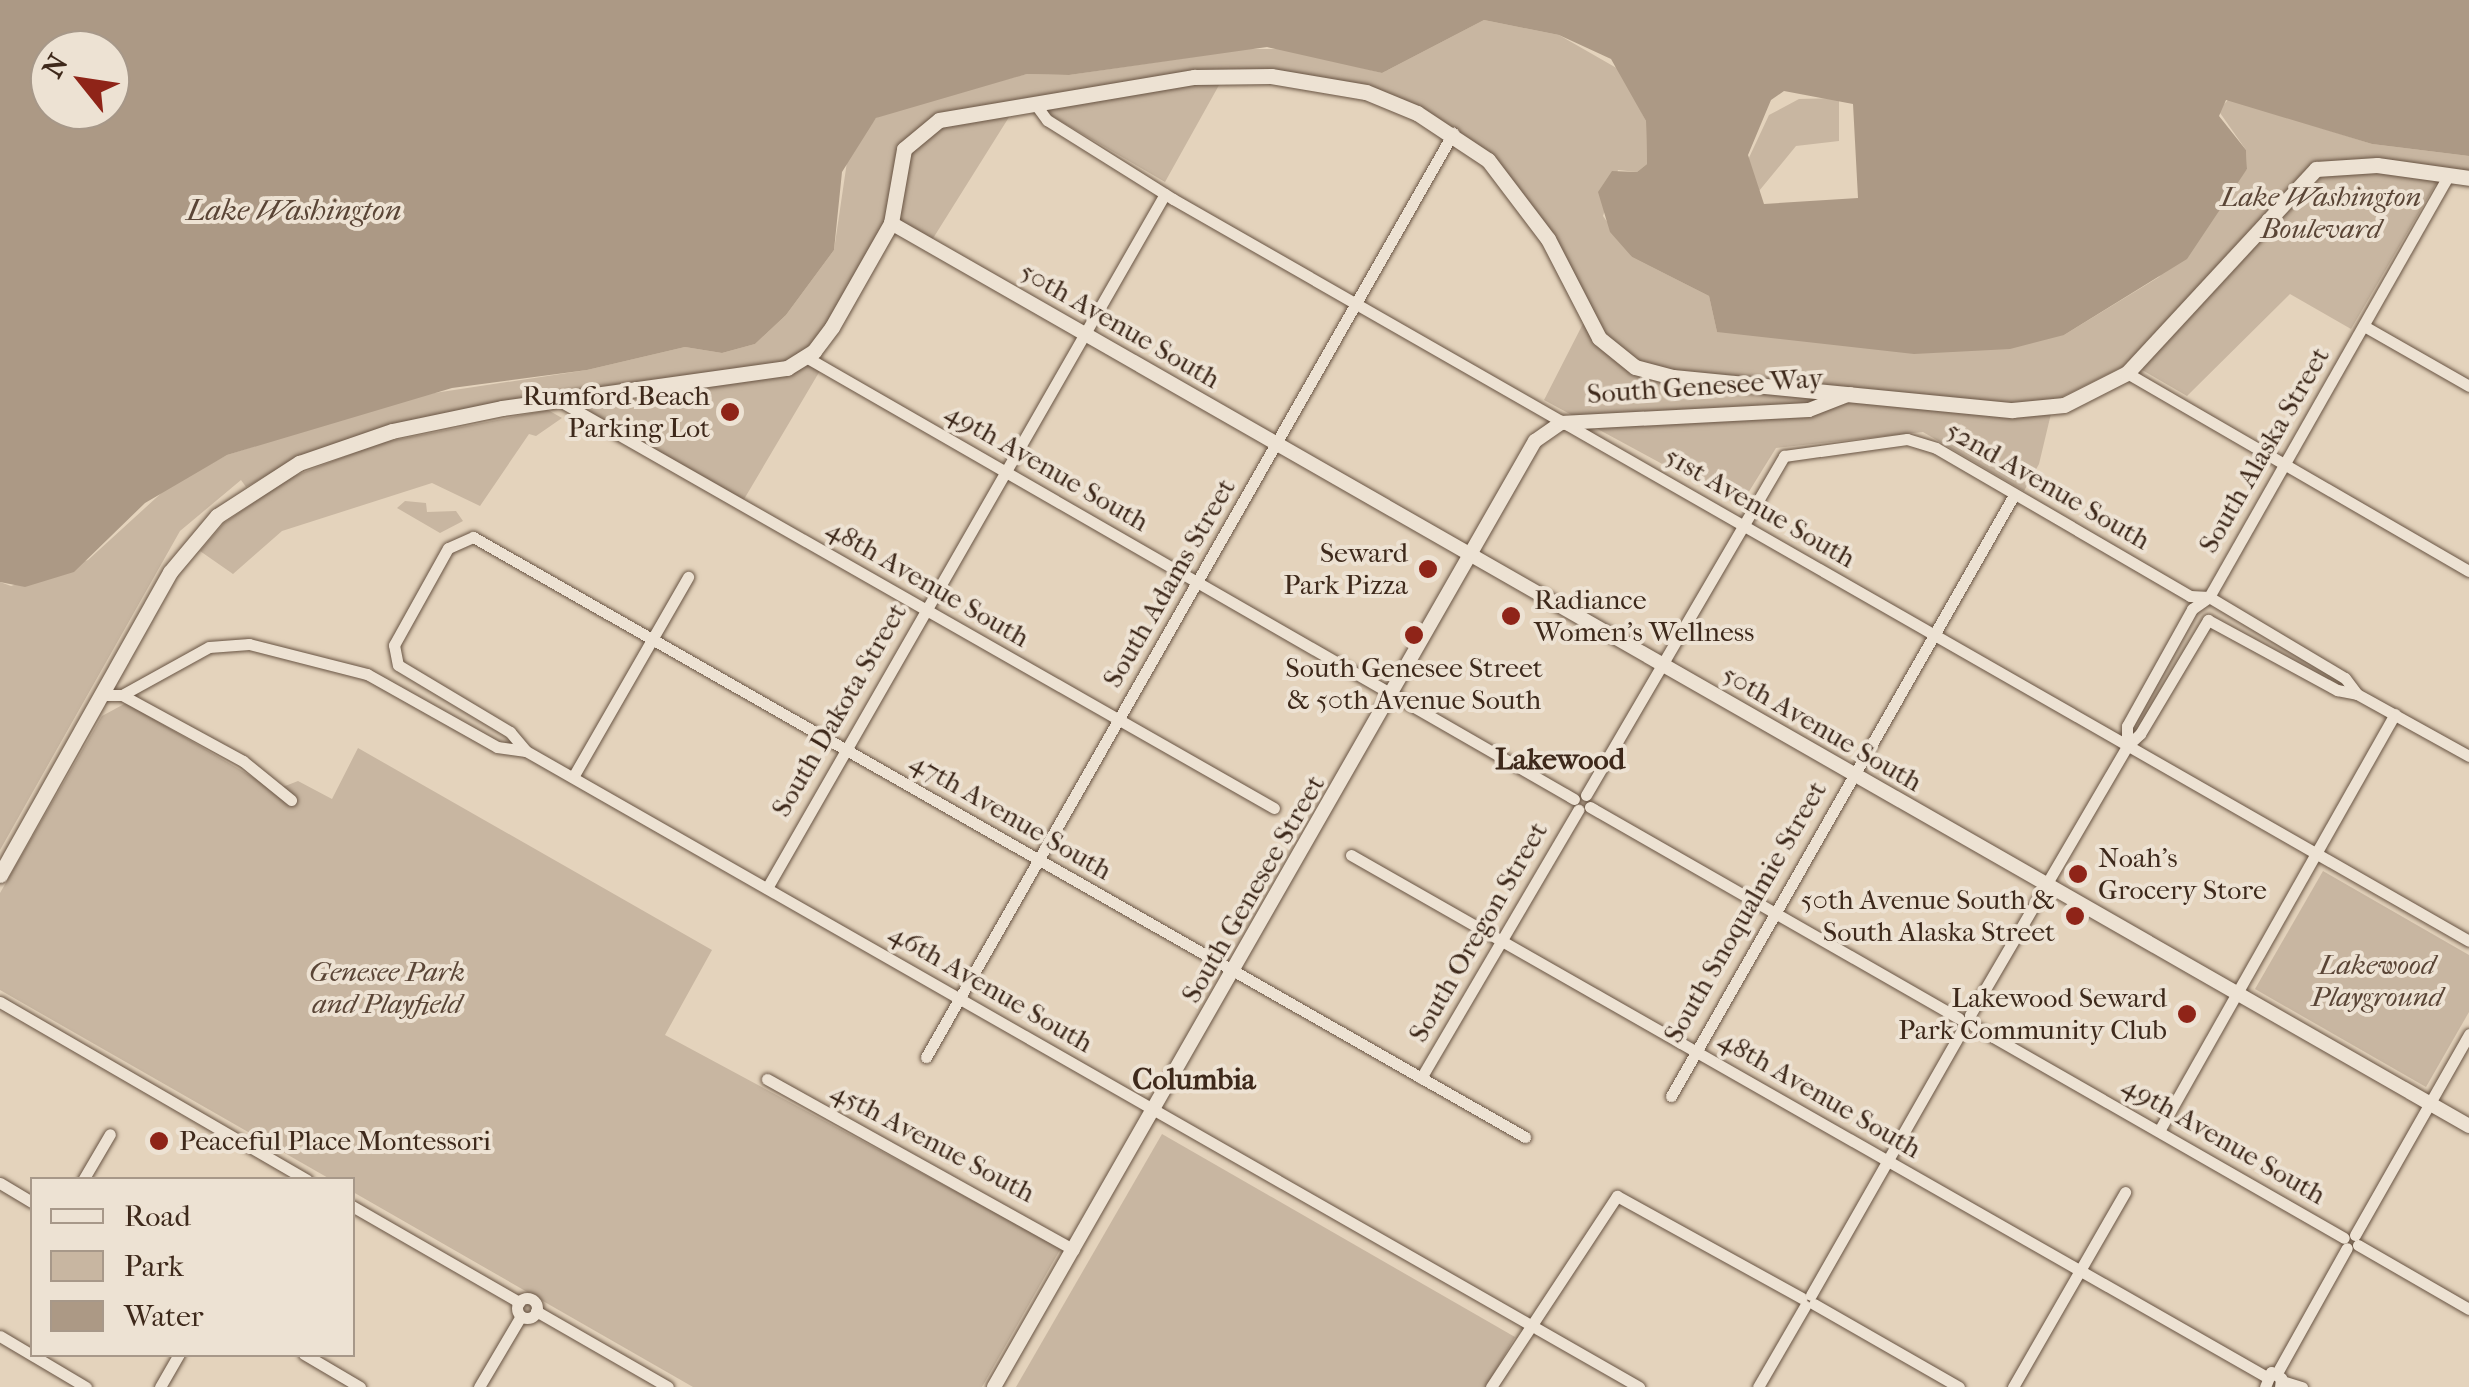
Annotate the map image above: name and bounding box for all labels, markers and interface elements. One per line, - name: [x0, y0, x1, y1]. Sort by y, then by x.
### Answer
- north arrow: [30, 30, 130, 130]
- text: N: [36, 48, 75, 83]
- park label: Lake Washington Boulevard: [2221, 180, 2421, 246]
- water label: Lake Washington: [187, 193, 401, 229]
- street label: 50th Avenue South: [1014, 254, 1226, 396]
- street label: South Alaska Street: [2191, 341, 2337, 559]
- street label: South Genesee Way: [1586, 361, 1824, 411]
- place label: Rumford Beach Parking Lot: [522, 379, 710, 445]
- street label: 49th Avenue South: [939, 395, 1155, 539]
- marker: Rumford Beach Parking Lot: [719, 401, 741, 423]
- street label: 52nd Avenue South: [1940, 413, 2156, 557]
- street label: 51st Avenue South: [1659, 439, 1861, 575]
- street label: South Adams Street: [1096, 473, 1242, 693]
- street label: 48th Avenue South: [821, 511, 1035, 655]
- place label: Seward Park Pizza: [1283, 536, 1408, 602]
- marker: Seward Park Pizza: [1417, 558, 1439, 580]
- place label: Radiance Women's Wellness: [1534, 583, 1754, 649]
- street label: South Dakota Street: [764, 597, 914, 823]
- marker: Radiance Women's Wellness: [1498, 603, 1524, 629]
- marker: South Genesee Street & 50th Avenue South: [1403, 624, 1425, 646]
- place label: South Genesee Street & 50th Avenue South: [1285, 651, 1543, 717]
- street label: 50th Avenue South: [1716, 657, 1928, 799]
- district label: Lakewood: [1495, 742, 1625, 778]
- street label: 47th Avenue South: [904, 745, 1118, 887]
- street label: South Genesee Street: [1174, 769, 1332, 1009]
- street label: South Snoqualmie Street: [1656, 775, 1834, 1049]
- street label: South Oregon Street: [1401, 816, 1555, 1048]
- place label: Noah's Grocery Store: [2098, 841, 2267, 907]
- marker: Noah's Grocery Store: [2067, 863, 2089, 885]
- place label: 50th Avenue South & South Alaska Street: [1801, 883, 2055, 949]
- marker: 50th Avenue South & South Alaska Street: [2064, 905, 2086, 927]
- street label: 46th Avenue South: [883, 916, 1099, 1060]
- park label: Lakewood Playground: [2311, 948, 2443, 1014]
- park label: Genesee Park and Playfield: [309, 955, 465, 1021]
- place label: Lakewood Seward Park Community Club: [1898, 981, 2167, 1047]
- marker: Lakewood Seward Park Community Club: [2176, 1003, 2198, 1025]
- street label: 48th Avenue South: [1713, 1022, 1927, 1166]
- district label: Columbia: [1132, 1062, 1256, 1098]
- street label: 49th Avenue South: [2116, 1068, 2332, 1212]
- street label: 45th Avenue South: [825, 1074, 1041, 1210]
- place label: Peaceful Place Montessori: [179, 1124, 491, 1158]
- marker: Peaceful Place Montessori: [148, 1130, 170, 1152]
- legend: [30, 1177, 355, 1357]
- text: Road: [124, 1199, 191, 1234]
- text: Park: [124, 1249, 184, 1284]
- text: Water: [124, 1299, 204, 1334]

